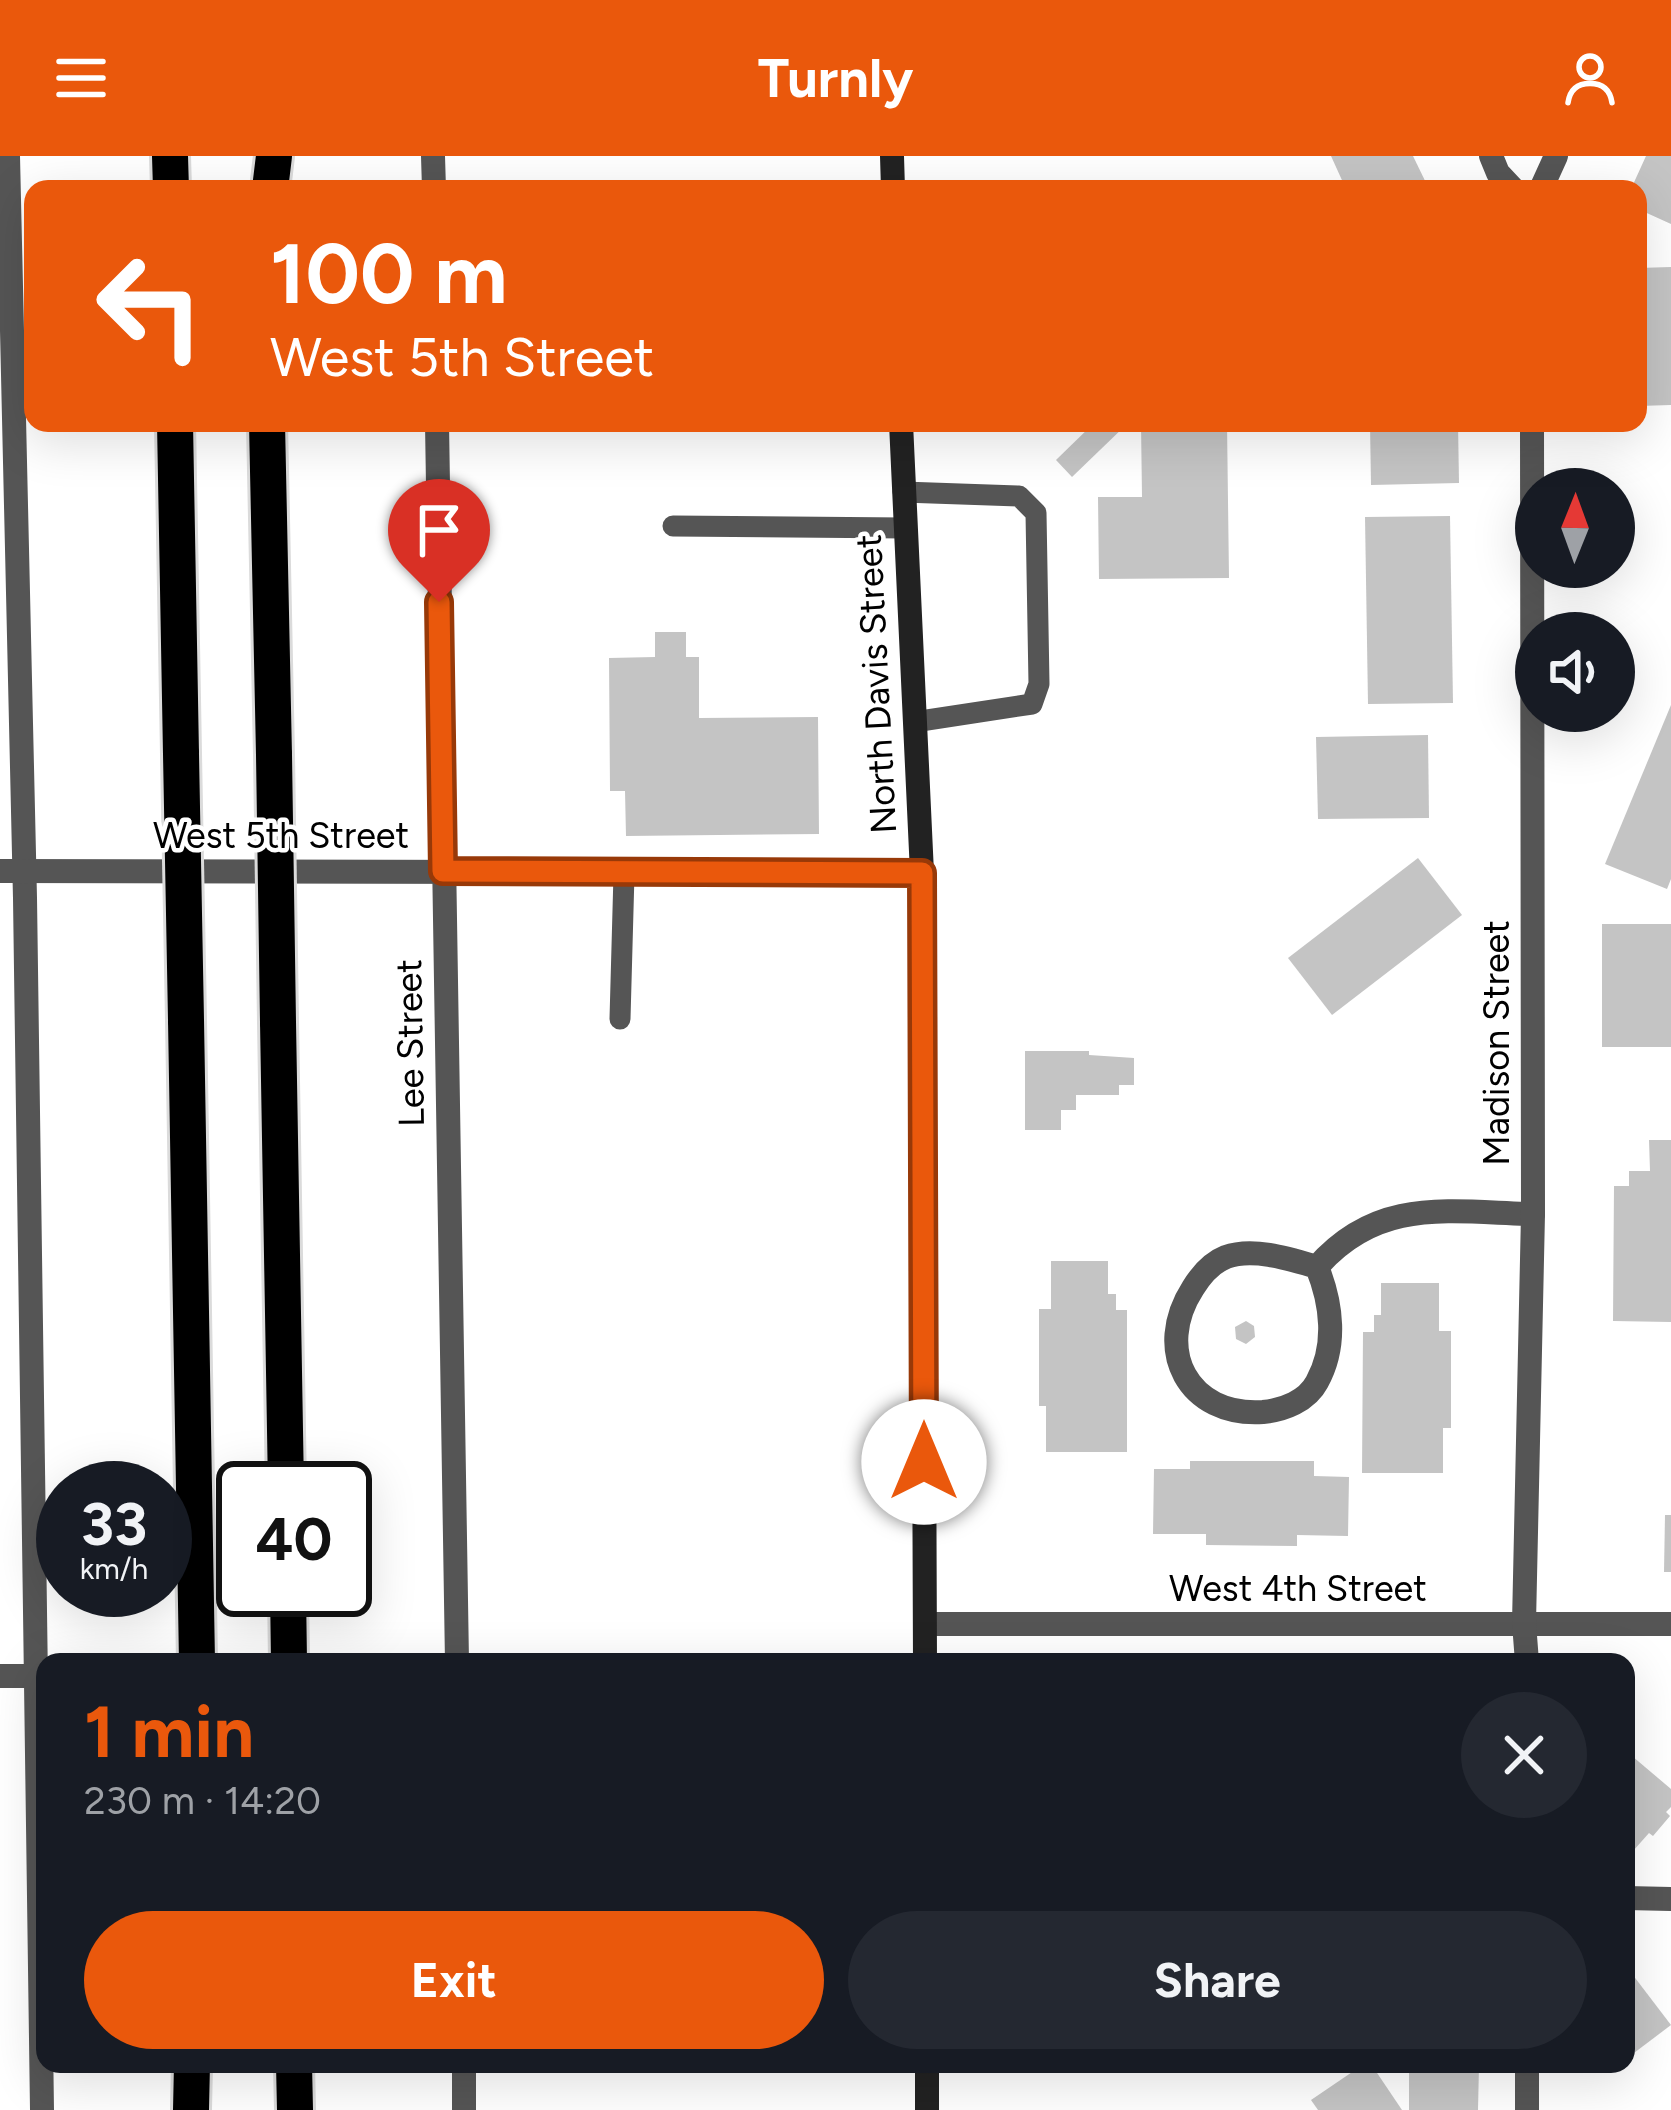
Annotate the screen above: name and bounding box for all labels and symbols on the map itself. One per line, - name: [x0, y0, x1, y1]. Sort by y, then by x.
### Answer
- north arrow: [1515, 468, 1635, 588]
- pin: [388, 479, 490, 602]
- street label: North Davis Street: [847, 533, 905, 835]
- street label: West 5th Street: [153, 814, 409, 857]
- street label: Madison Street: [1475, 920, 1518, 1166]
- street label: Lee Street: [387, 959, 433, 1127]
- position arrow: [861, 1399, 987, 1525]
- speed limit sign: 40: [216, 1461, 372, 1617]
- street label: West 4th Street: [1169, 1567, 1427, 1610]

